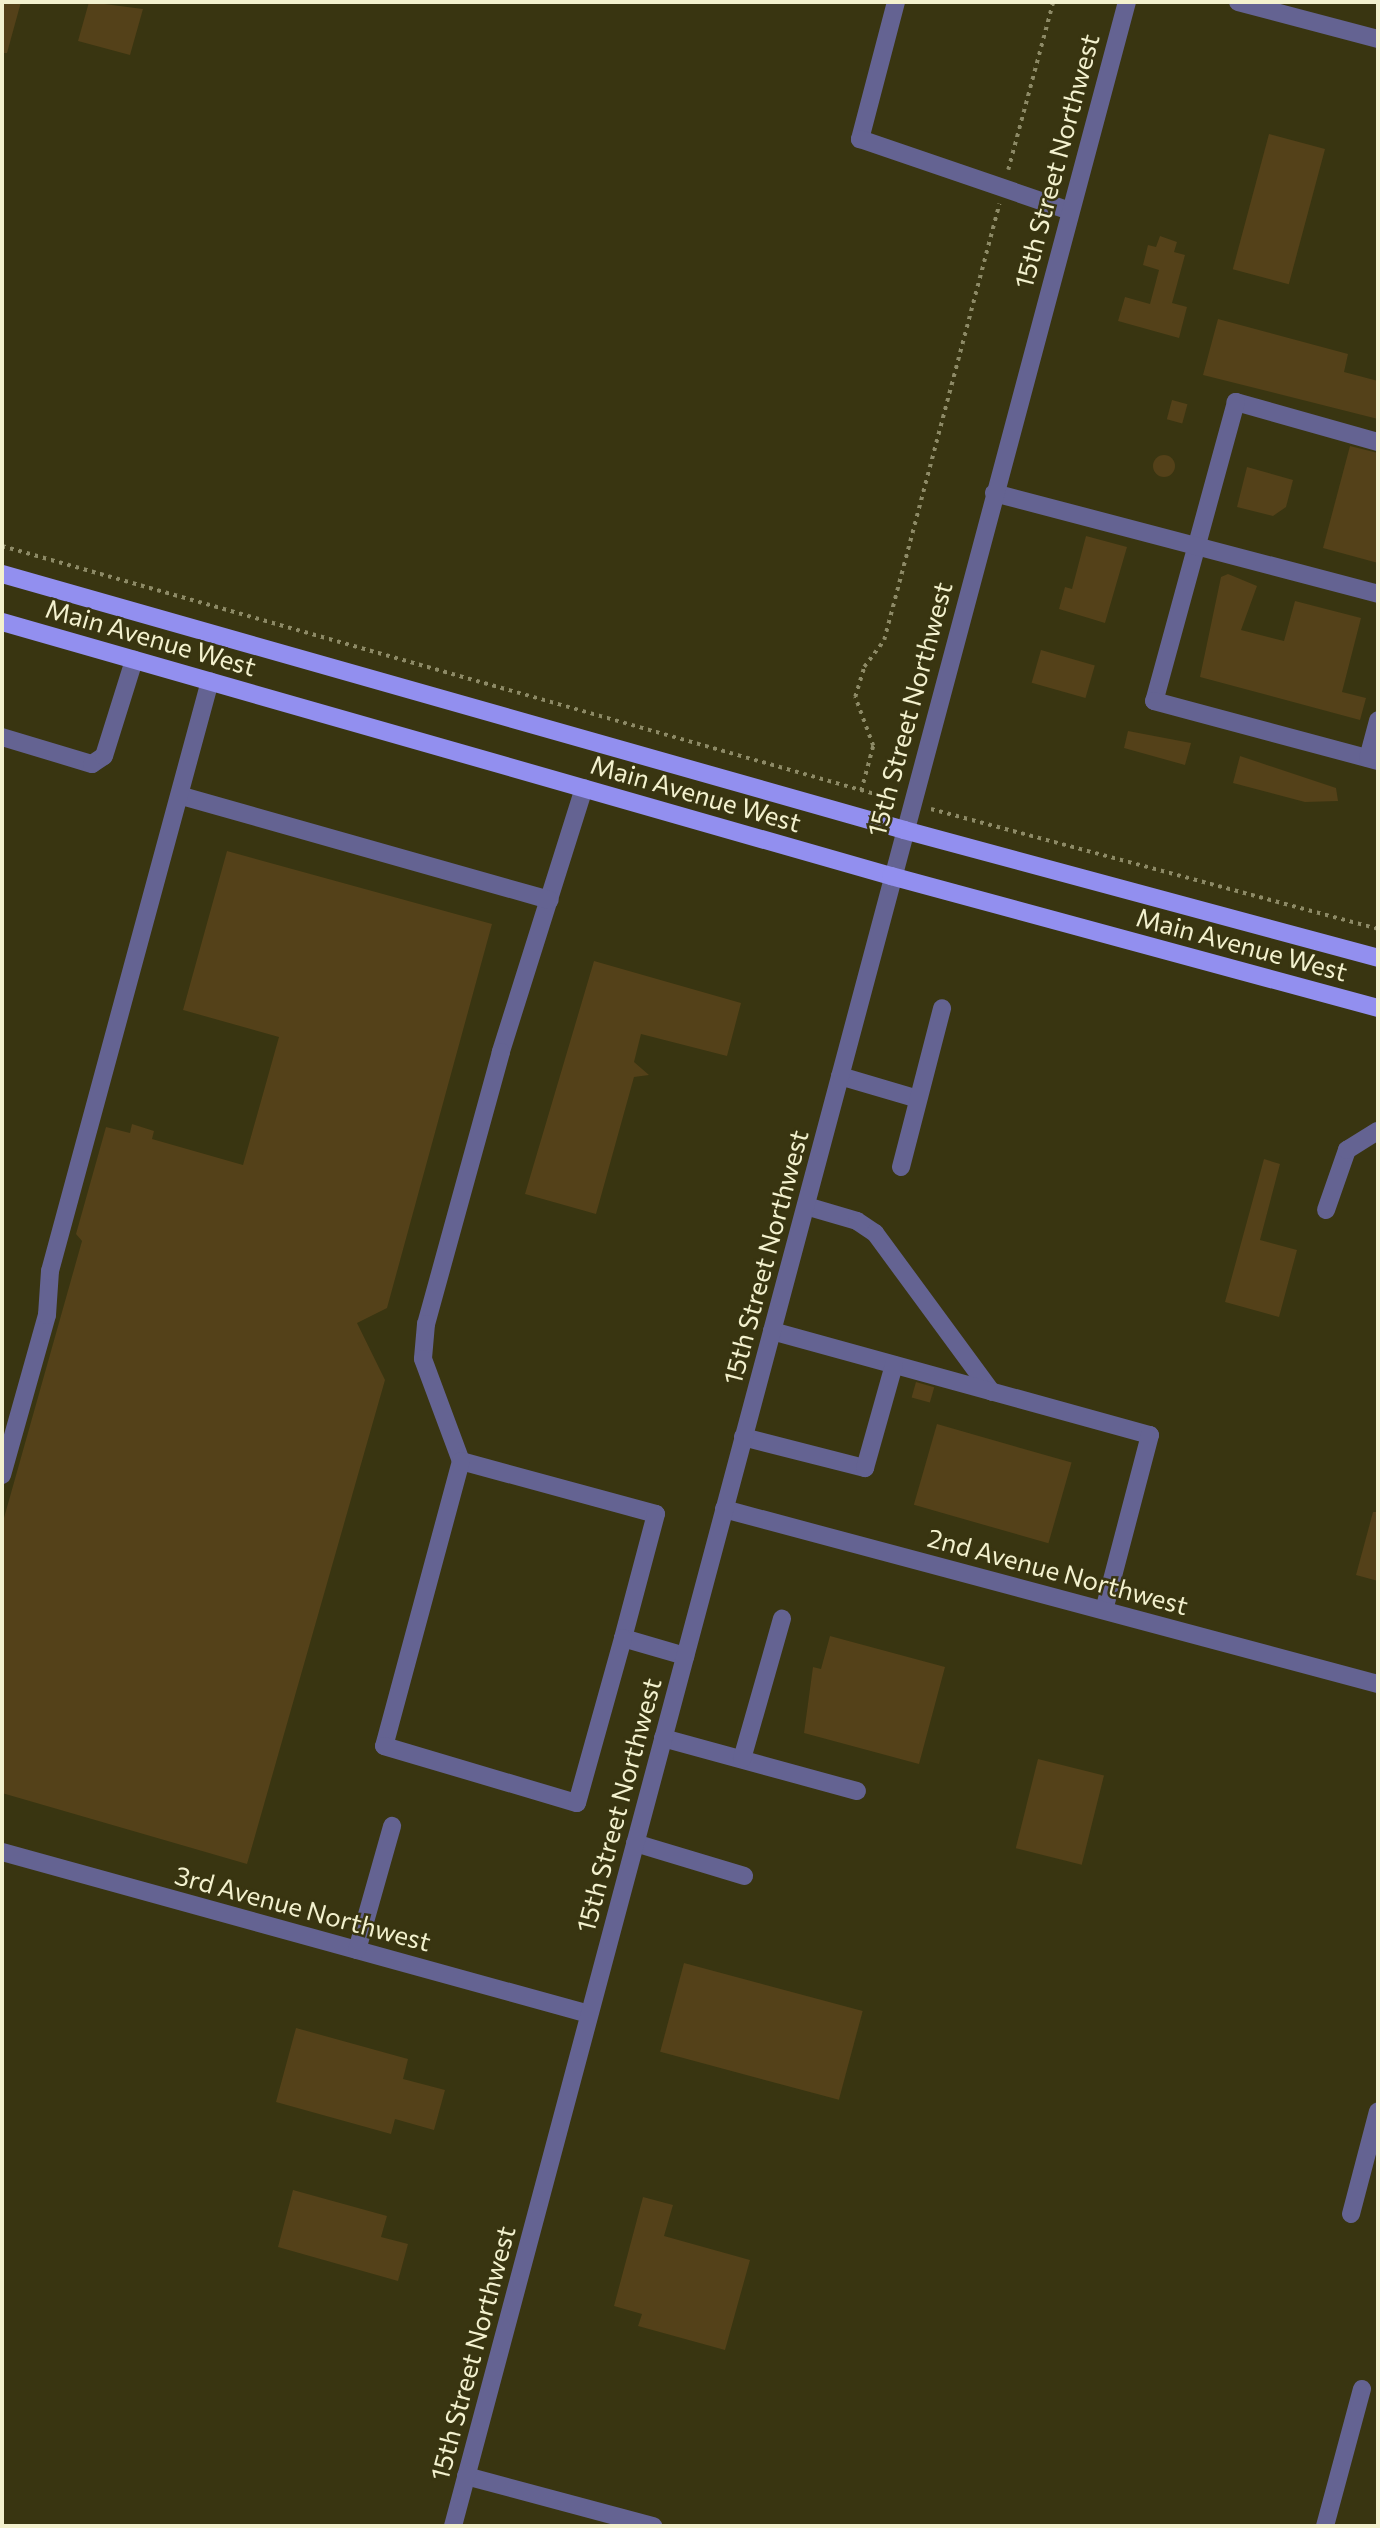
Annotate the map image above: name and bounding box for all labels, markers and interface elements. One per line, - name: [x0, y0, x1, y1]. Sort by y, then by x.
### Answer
- street label: 15th Street Northwest: [1007, 30, 1105, 292]
- street label: 15th Street Northwest: [860, 578, 958, 840]
- street label: Main Avenue West: [42, 592, 260, 682]
- street label: Main Avenue West: [587, 748, 805, 838]
- street label: Main Avenue West: [1133, 901, 1351, 987]
- street label: 15th Street Northwest: [716, 1126, 814, 1388]
- street label: 2nd Avenue Northwest: [924, 1521, 1192, 1621]
- street label: 15th Street Northwest: [569, 1674, 667, 1936]
- street label: 3rd Avenue Northwest: [172, 1859, 434, 1957]
- street label: 15th Street Northwest: [423, 2222, 521, 2484]

